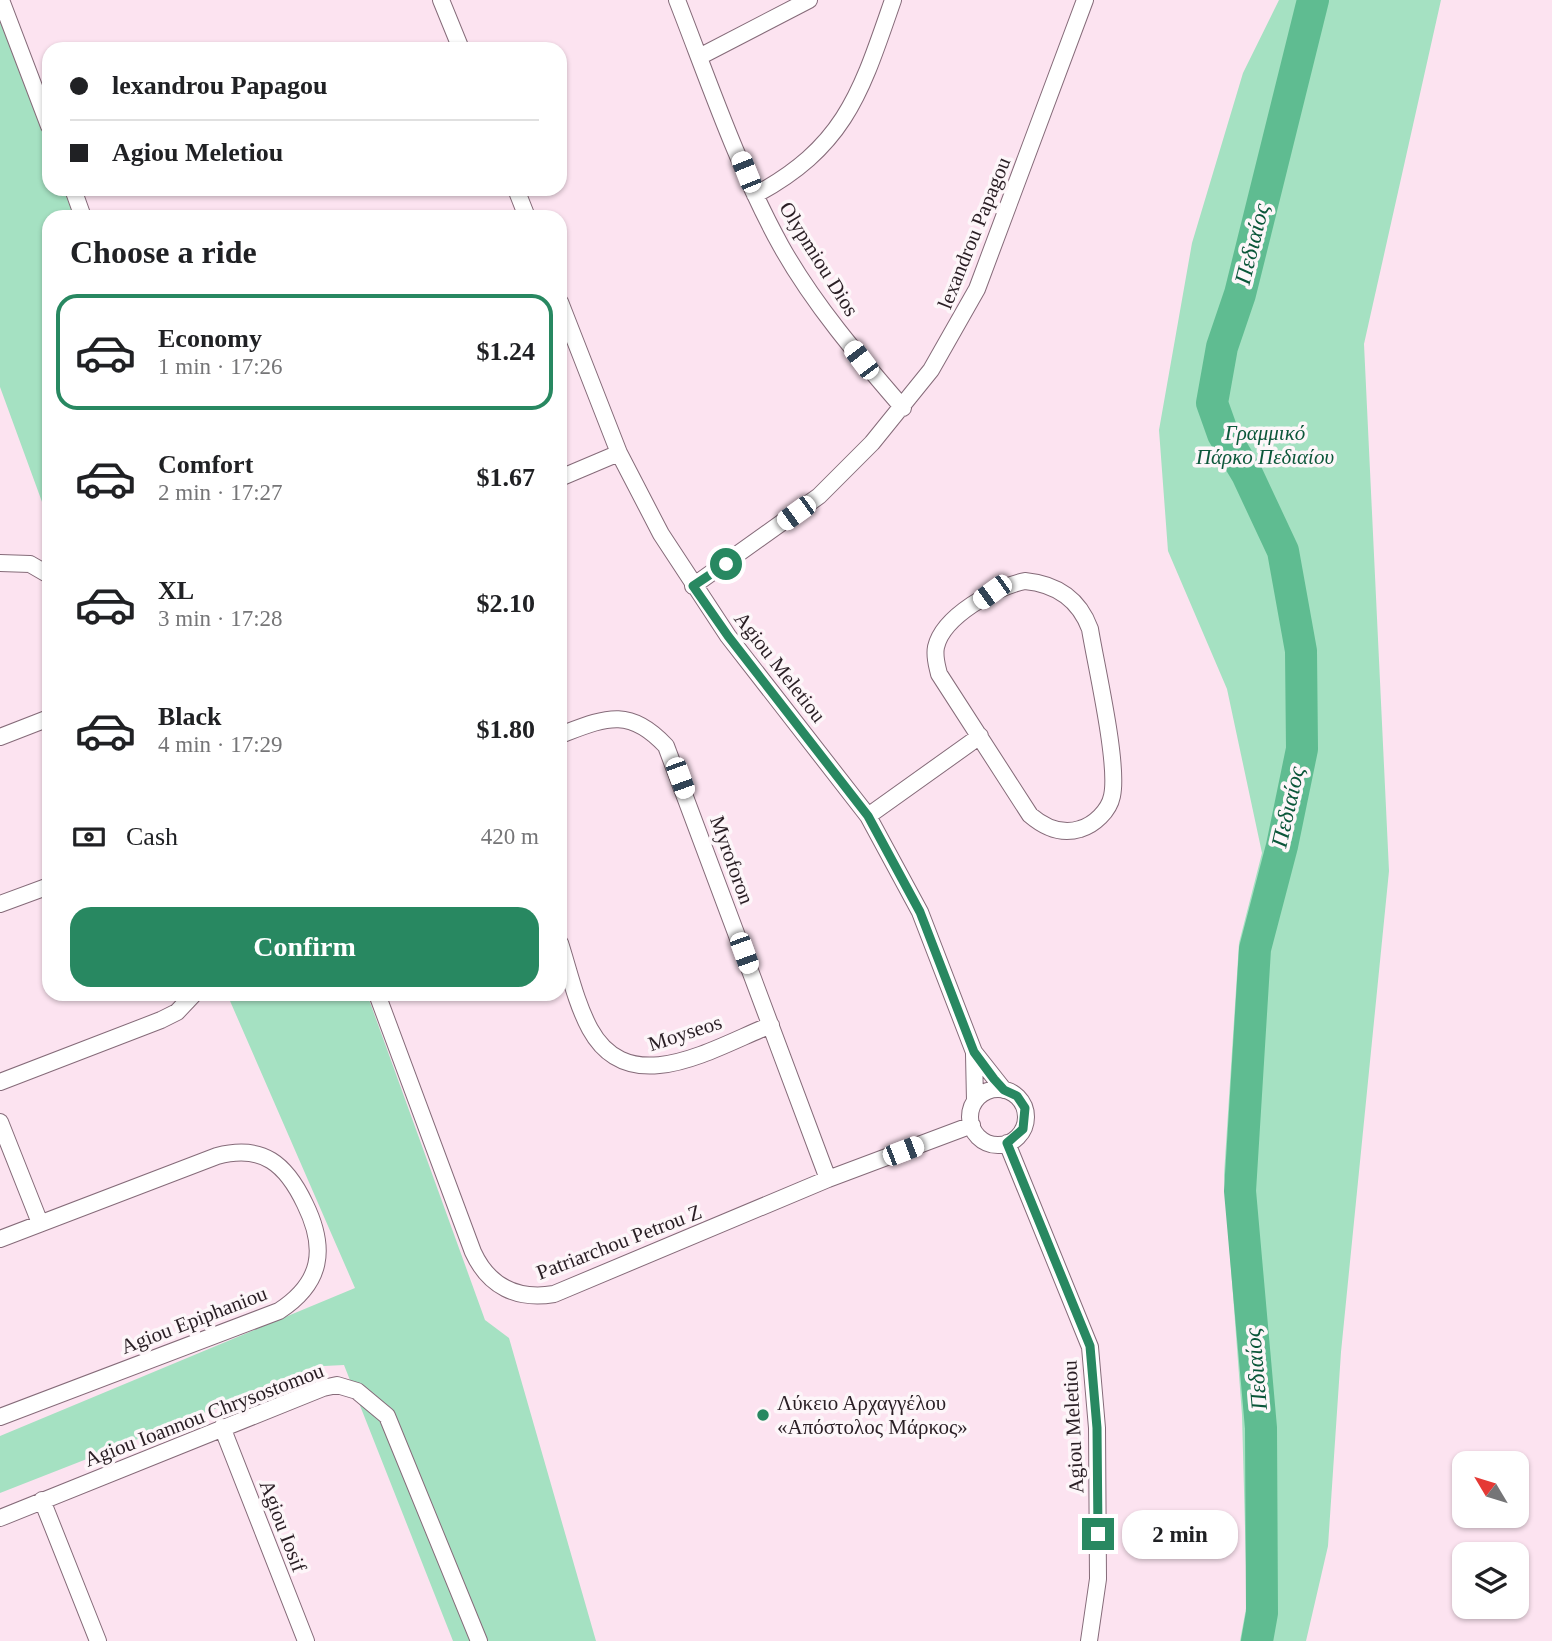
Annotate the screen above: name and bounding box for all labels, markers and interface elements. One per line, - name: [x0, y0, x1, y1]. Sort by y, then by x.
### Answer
- text: lexandrou Papagou: [112, 71, 328, 100]
- text: Agiou Meletiou: [112, 138, 283, 167]
- car: [729, 149, 764, 195]
- street label: lexandrou Papagou: [933, 153, 1016, 312]
- street label: Olypmiou Dios: [774, 197, 864, 321]
- water label: Πεδιαίος: [1230, 201, 1274, 288]
- text: Choose a ride: [70, 234, 257, 270]
- icon: car: [74, 321, 137, 384]
- text: Economy: [158, 324, 262, 353]
- text: $1.24: [477, 337, 535, 366]
- car: [840, 337, 883, 383]
- text: 1 min · 17:26: [158, 354, 283, 379]
- park label: Γραμμικό Πάρκο Πεδιαίου: [1195, 421, 1334, 469]
- icon: car: [74, 447, 137, 510]
- text: Comfort: [158, 450, 253, 479]
- text: $1.67: [477, 463, 535, 492]
- text: 2 min · 17:27: [158, 480, 283, 505]
- car: [773, 492, 820, 534]
- route start: [710, 548, 742, 580]
- car: [969, 571, 1016, 613]
- icon: car: [74, 573, 137, 636]
- text: XL: [158, 576, 194, 605]
- text: $2.10: [477, 589, 535, 618]
- text: 3 min · 17:28: [158, 606, 283, 631]
- street label: Agiou Meletiou: [729, 607, 831, 727]
- icon: car: [74, 699, 137, 762]
- text: Black: [158, 702, 222, 731]
- text: $1.80: [477, 715, 535, 744]
- text: 4 min · 17:29: [158, 732, 283, 757]
- car: [663, 755, 698, 801]
- water label: Πεδιαίος: [1266, 764, 1310, 851]
- street label: Myroforon: [705, 813, 759, 908]
- icon: cash: [70, 818, 108, 856]
- text: Cash: [126, 822, 178, 851]
- text: 420 m: [481, 824, 539, 849]
- button: Confirm: [70, 907, 539, 987]
- car: [727, 930, 762, 976]
- street label: Moyseos: [645, 1010, 725, 1056]
- car: [880, 1134, 927, 1168]
- street label: Patriarchou Petrou Z: [533, 1199, 705, 1285]
- street label: Agiou Epiphaniou: [118, 1281, 271, 1359]
- water label: Πεδιαίος: [1240, 1326, 1272, 1412]
- street label: Agiou Ioannou Chrysostomou: [81, 1358, 327, 1472]
- street label: Agiou Meletiou: [1057, 1359, 1088, 1494]
- place label: Λύκειο Αρχαγγέλου «Απόστολος Μάρκος»: [777, 1391, 968, 1439]
- marker: Λύκειο Αρχαγγέλου «Απόστολος Μάρκος»: [755, 1407, 771, 1423]
- north arrow: [1452, 1451, 1530, 1528]
- map controls: [1452, 1451, 1529, 1619]
- street label: Agiou Iosif: [255, 1477, 311, 1575]
- callout: 2 min: [1122, 1510, 1238, 1558]
- route end: [1082, 1518, 1114, 1550]
- text: 2 min: [1152, 1522, 1208, 1547]
- button: layers: [1452, 1542, 1529, 1619]

